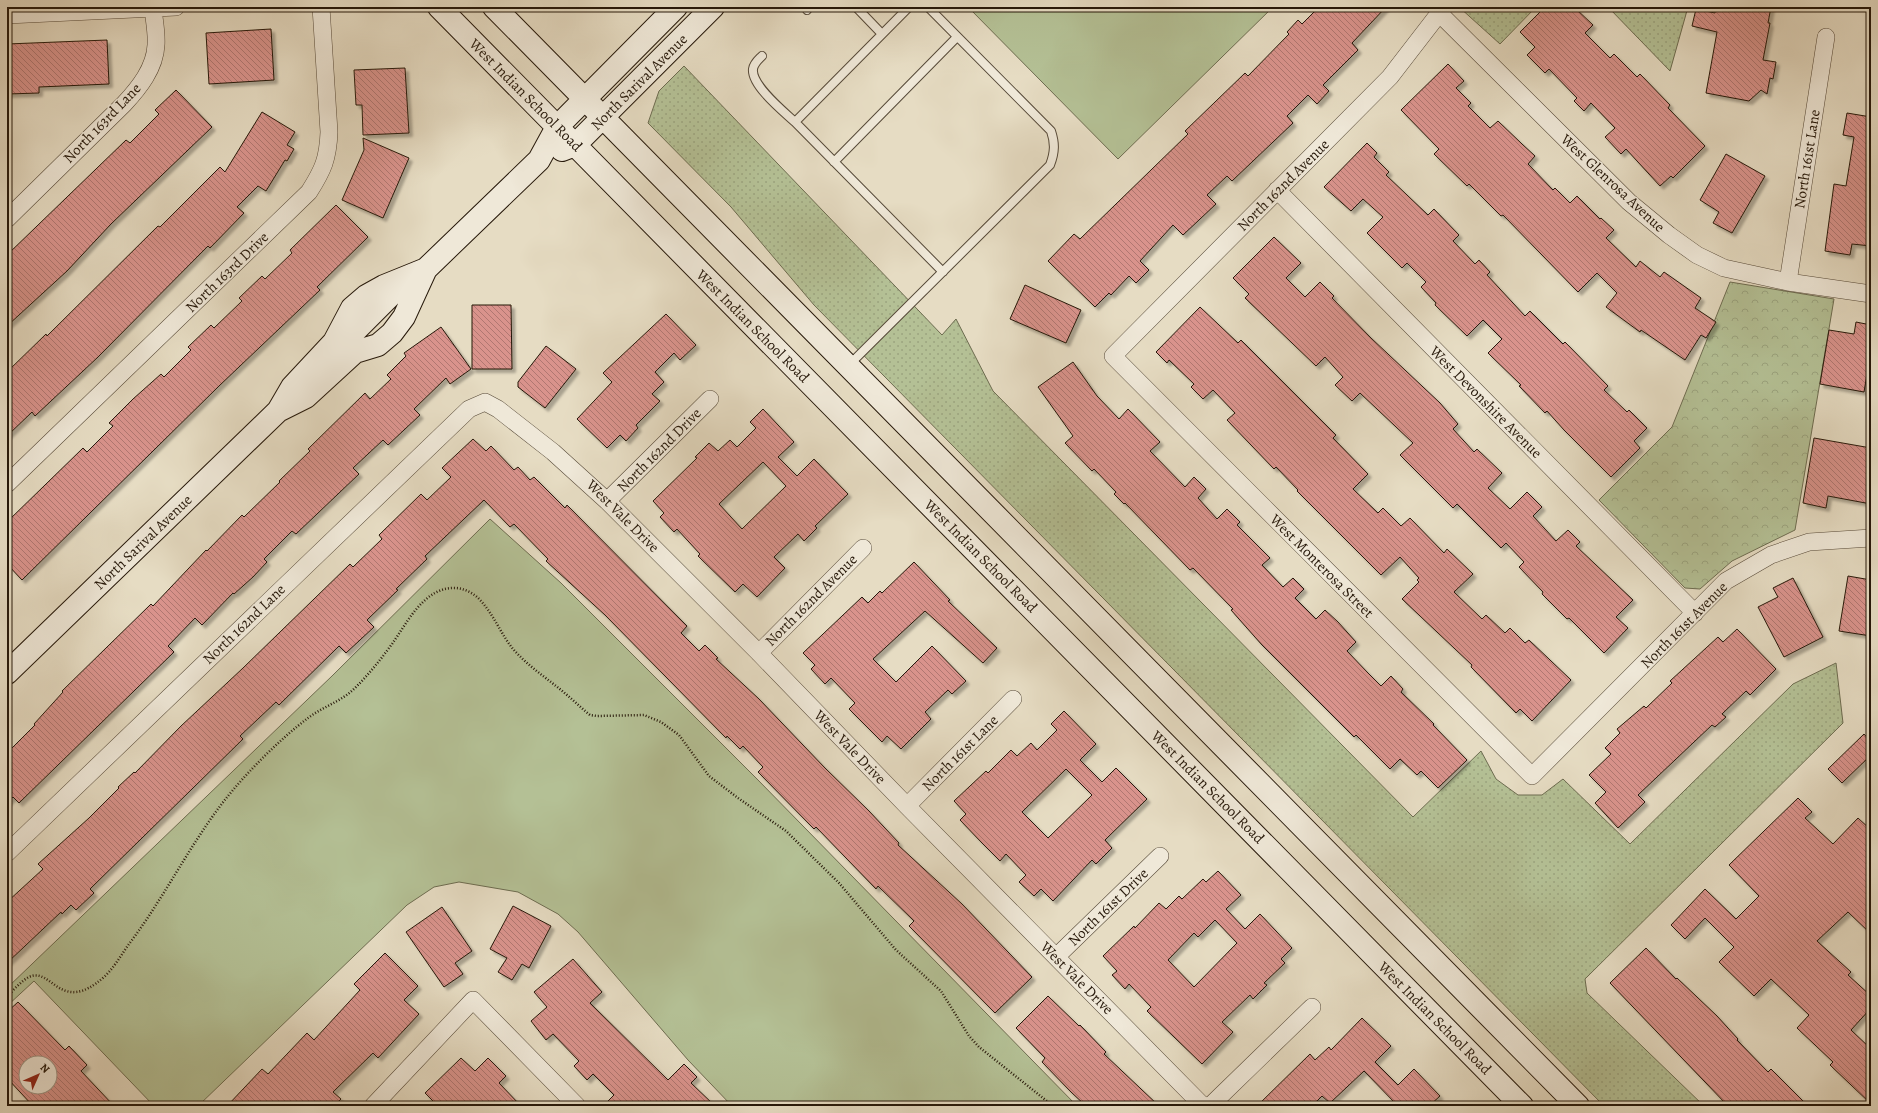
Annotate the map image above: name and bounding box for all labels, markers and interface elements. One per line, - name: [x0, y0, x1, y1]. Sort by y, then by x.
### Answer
- street label: North Sarival Avenue: [586, 29, 692, 135]
- street label: West Indian School Road: [464, 33, 588, 157]
- street label: North 163rd Lane: [59, 78, 146, 167]
- street label: North 161st Lane: [1789, 108, 1825, 210]
- street label: West Glenrosa Avenue: [1556, 129, 1670, 237]
- street label: North 162nd Avenue: [1233, 134, 1334, 235]
- street label: North 163rd Drive: [181, 227, 273, 317]
- street label: West Indian School Road: [691, 264, 815, 388]
- street label: West Devonshire Avenue: [1425, 341, 1547, 463]
- street label: North 162nd Drive: [612, 403, 706, 497]
- street label: West Vale Drive: [581, 474, 664, 557]
- street label: North Sarival Avenue: [90, 490, 197, 594]
- street label: West Indian School Road: [919, 494, 1043, 618]
- street label: West Monterosa Street: [1265, 509, 1378, 622]
- street label: North 162nd Avenue: [761, 549, 862, 650]
- street label: North 161st Avenue: [1636, 577, 1732, 673]
- street label: North 162nd Lane: [198, 579, 290, 669]
- street label: West Vale Drive: [809, 705, 891, 788]
- street label: North 161st Lane: [917, 710, 1003, 796]
- street label: West Indian School Road: [1146, 725, 1270, 849]
- street label: North 161st Drive: [1063, 863, 1153, 950]
- street label: West Vale Drive: [1035, 936, 1118, 1019]
- street label: West Indian School Road: [1373, 956, 1497, 1080]
- north arrow: [18, 1055, 58, 1095]
- text: N: [37, 1060, 53, 1076]

